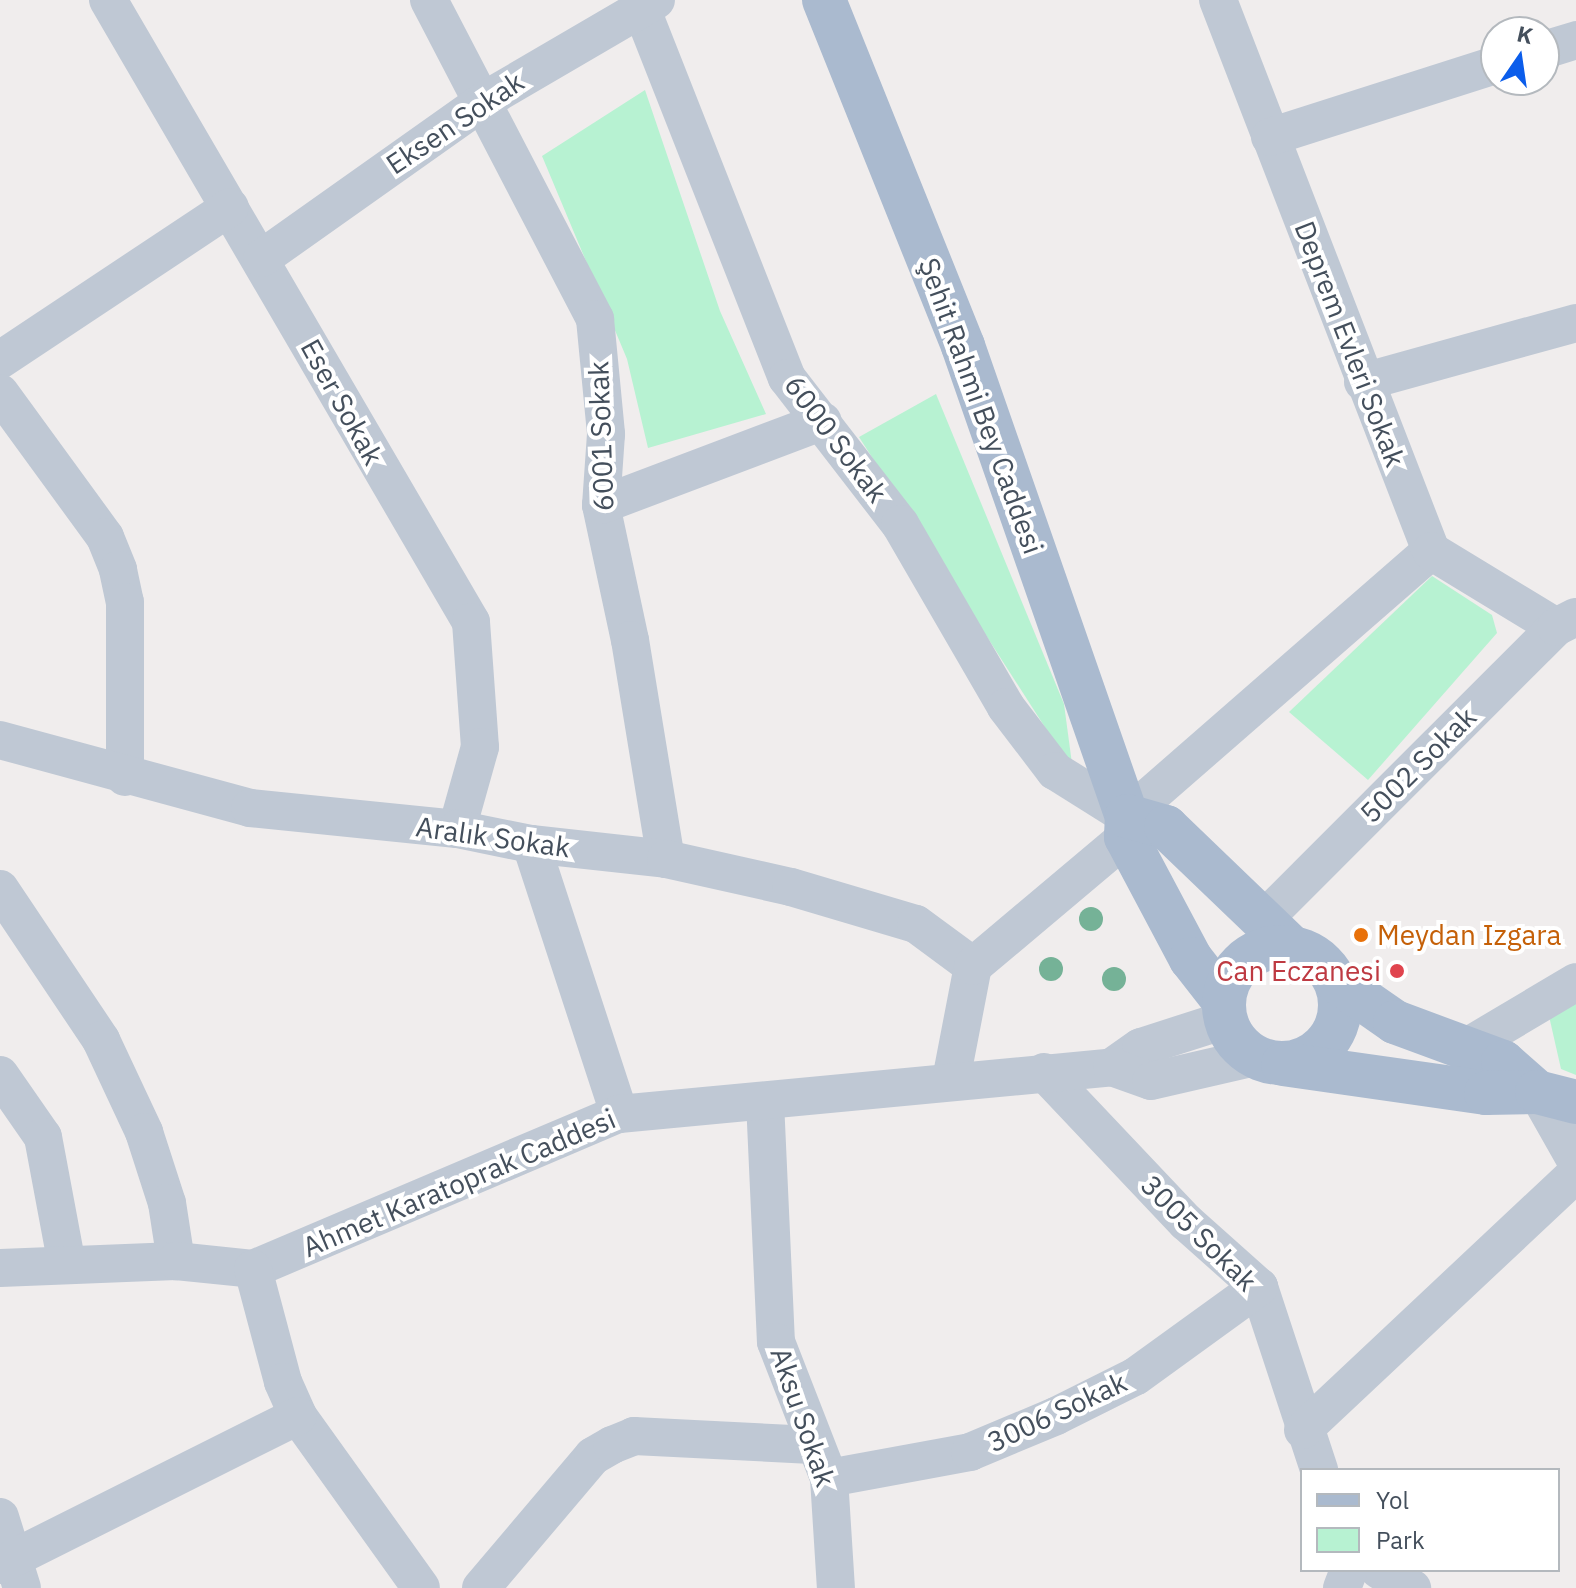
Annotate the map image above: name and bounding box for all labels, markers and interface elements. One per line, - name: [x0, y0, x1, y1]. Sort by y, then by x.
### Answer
- north arrow: [1480, 16, 1560, 96]
- text: K: [1514, 18, 1536, 50]
- street label: Eksen Sokak: [380, 65, 530, 181]
- street label: Deprem Evleri Sokak: [1288, 217, 1412, 471]
- street label: Şehit Rahmi Bey Caddesi: [912, 253, 1050, 559]
- street label: Eser Sokak: [294, 333, 390, 471]
- street label: 6001 Sokak: [582, 360, 620, 512]
- street label: 6000 Sokak: [777, 369, 895, 509]
- street label: 5002 Sokak: [1353, 700, 1483, 830]
- street label: Aralık Sokak: [414, 810, 572, 864]
- place label: Meydan Izgara: [1377, 918, 1561, 952]
- marker: Meydan Izgara: [1352, 926, 1370, 944]
- place label: Can Eczanesi: [1216, 954, 1381, 988]
- marker: Can Eczanesi: [1388, 962, 1406, 980]
- street label: Ahmet Karatoprak Caddesi: [298, 1102, 620, 1264]
- street label: 3005 Sokak: [1134, 1168, 1264, 1298]
- street label: Aksu Sokak: [764, 1343, 842, 1491]
- street label: 3006 Sokak: [982, 1365, 1132, 1459]
- legend: [1300, 1468, 1560, 1572]
- text: Yol: [1376, 1484, 1409, 1516]
- text: Park: [1376, 1524, 1425, 1556]

